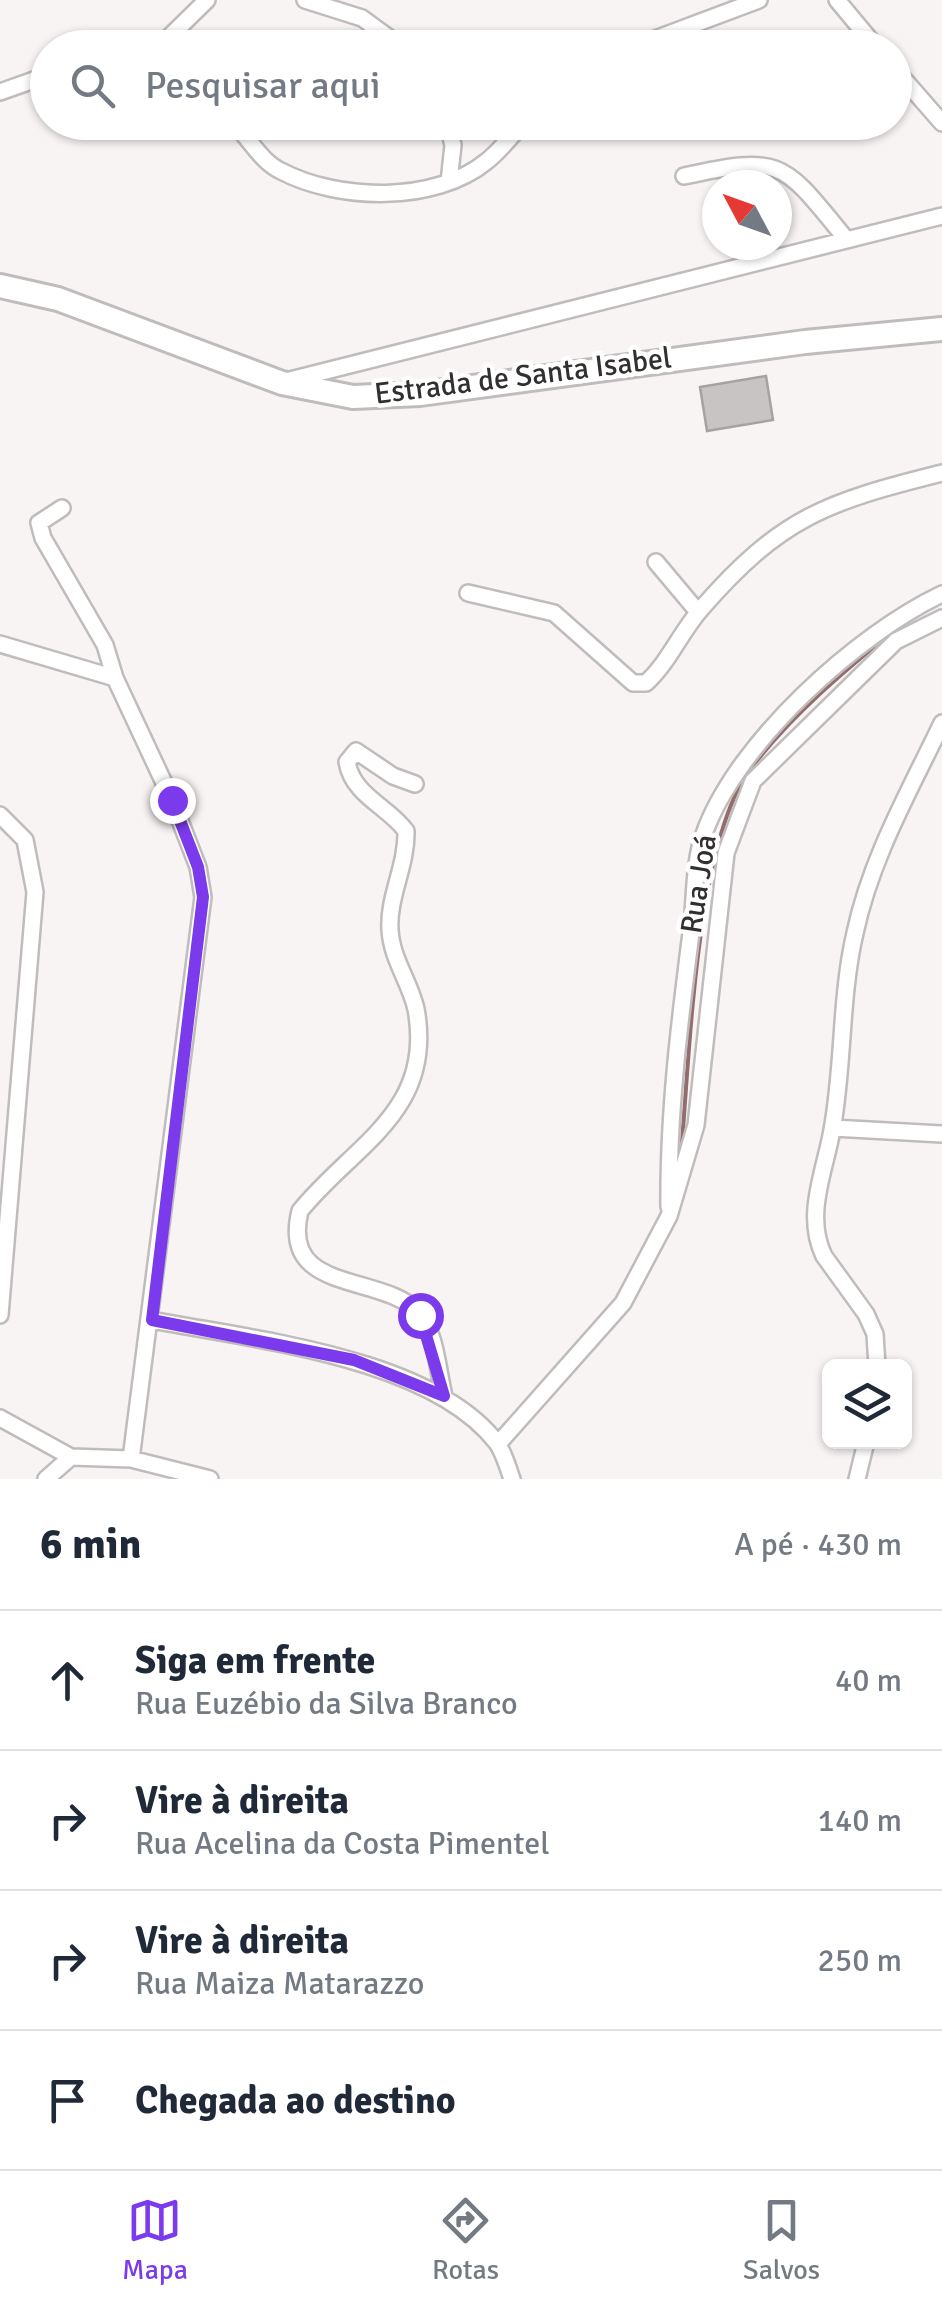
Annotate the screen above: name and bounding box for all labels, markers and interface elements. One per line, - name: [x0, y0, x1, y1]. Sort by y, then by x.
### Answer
- search box: [30, 30, 912, 140]
- icon: search: [65, 58, 120, 113]
- text: Pesquisar aqui: [145, 62, 381, 109]
- north arrow: [702, 170, 792, 260]
- street label: Estrada de Santa Isabel: [372, 339, 674, 413]
- route end: [150, 778, 196, 824]
- street label: Rua Joá: [673, 832, 725, 936]
- route start: [398, 1293, 444, 1339]
- map controls: [822, 1359, 912, 1449]
- button: layers: [822, 1359, 912, 1449]
- text: 6 min: [40, 1519, 141, 1570]
- text: A pé · 430 m: [734, 1525, 902, 1564]
- text: Siga em frente: [135, 1637, 375, 1684]
- icon: ahead: [40, 1653, 95, 1708]
- text: 40 m: [835, 1661, 902, 1700]
- text: Rua Euzébio da Silva Branco: [135, 1684, 518, 1723]
- text: Vire à direita: [135, 1777, 349, 1824]
- icon: right: [40, 1793, 95, 1848]
- text: 140 m: [818, 1801, 902, 1840]
- text: Rua Acelina da Costa Pimentel: [135, 1824, 550, 1863]
- text: Vire à direita: [135, 1917, 349, 1964]
- icon: right: [40, 1933, 95, 1988]
- text: 250 m: [818, 1941, 902, 1980]
- text: Rua Maiza Matarazzo: [135, 1964, 424, 2003]
- icon: arrive: [40, 2073, 95, 2128]
- text: Chegada ao destino: [135, 2077, 456, 2124]
- tab: Mapa: [122, 2193, 188, 2287]
- tab: Rotas: [432, 2193, 499, 2287]
- tab: Salvos: [743, 2193, 820, 2287]

